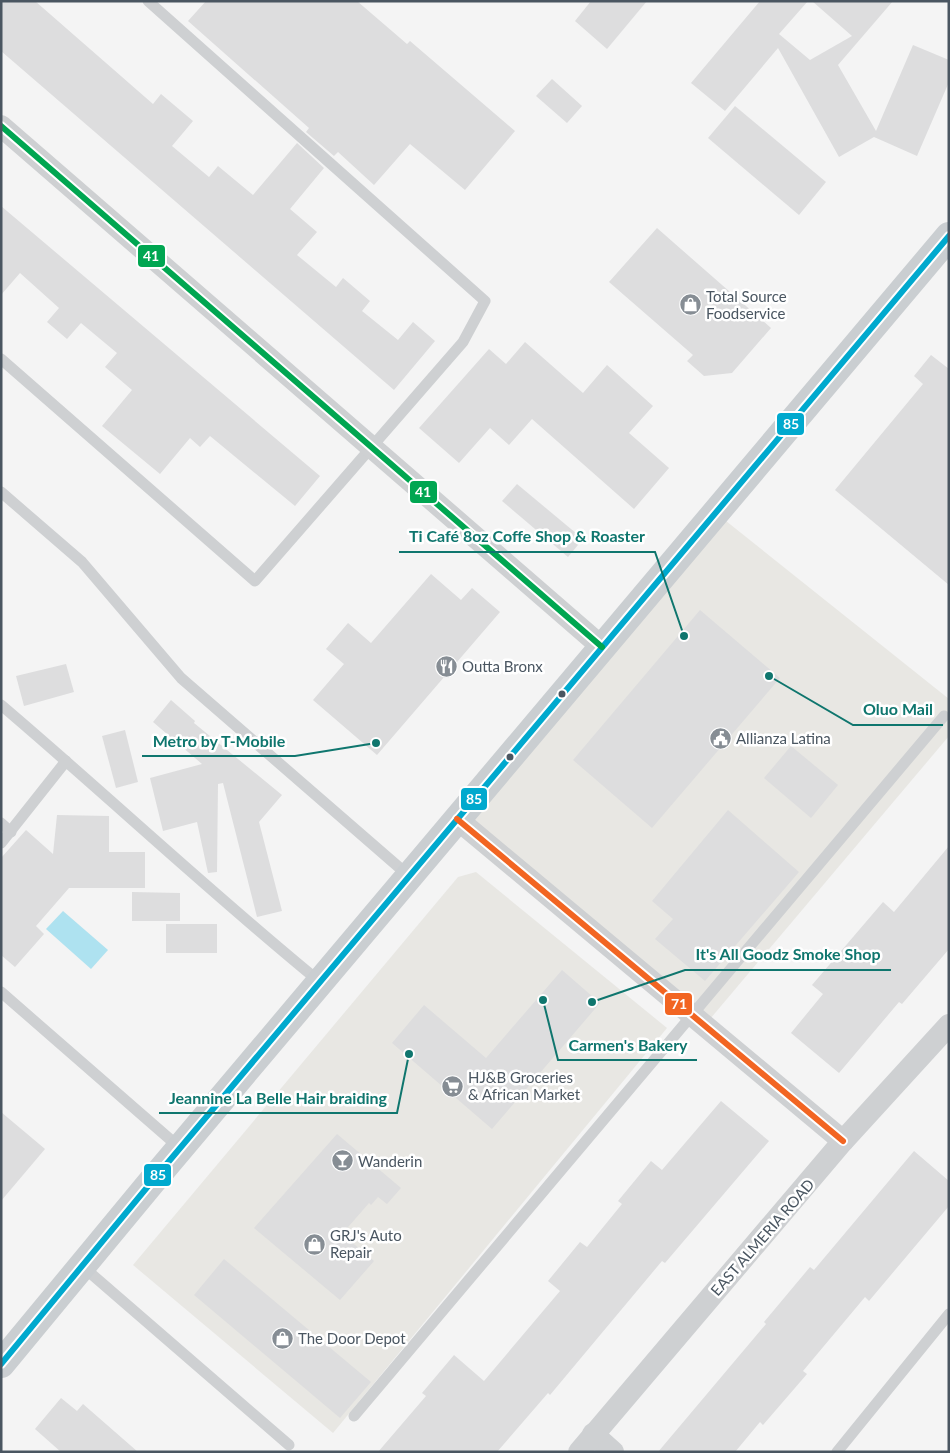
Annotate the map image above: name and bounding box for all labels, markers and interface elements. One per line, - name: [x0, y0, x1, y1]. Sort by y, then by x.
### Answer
- line badge: 41: [137, 244, 166, 268]
- text: 41: [143, 247, 159, 264]
- place label: Total Source Foodservice: [706, 287, 787, 322]
- shop icon: Total Source Foodservice: [678, 293, 702, 317]
- line badge: 85: [776, 412, 805, 436]
- text: 85: [783, 415, 799, 432]
- line badge: 41: [409, 480, 438, 504]
- text: 41: [415, 483, 431, 500]
- callout: Ti Café 8oz Coffe Shop & Roaster: [399, 521, 655, 552]
- text: Ti Café 8oz Coffe Shop & Roaster: [409, 526, 645, 545]
- restaurant icon: Outta Bronx: [434, 654, 458, 678]
- place label: Outta Bronx: [462, 657, 543, 675]
- unlabelled marker: [557, 689, 567, 699]
- callout: Oluo Mail: [853, 694, 943, 725]
- text: Oluo Mail: [863, 699, 933, 718]
- callout: Metro by T-Mobile: [142, 725, 295, 756]
- public building icon: Allianza Latina: [708, 726, 732, 750]
- place label: Allianza Latina: [736, 729, 831, 747]
- text: Metro by T-Mobile: [153, 731, 286, 750]
- unlabelled marker: [505, 752, 515, 762]
- line badge: 85: [460, 787, 488, 811]
- text: 85: [466, 790, 482, 807]
- callout: It's All Goodz Smoke Shop: [685, 939, 891, 970]
- text: It's All Goodz Smoke Shop: [696, 944, 880, 963]
- line badge: 71: [664, 992, 693, 1016]
- text: 71: [671, 995, 687, 1012]
- callout: Carmen's Bakery: [558, 1029, 697, 1060]
- text: Carmen's Bakery: [568, 1035, 688, 1054]
- place label: HJ&B Groceries & African Market: [468, 1068, 581, 1103]
- supermarket icon: HJ&B Groceries & African Market: [440, 1074, 464, 1098]
- callout: Jeannine La Belle Hair braiding: [159, 1082, 397, 1113]
- text: Jeannine La Belle Hair braiding: [169, 1088, 388, 1107]
- bar icon: Wanderin: [330, 1149, 354, 1173]
- place label: Wanderin: [358, 1152, 422, 1170]
- line badge: 85: [143, 1163, 172, 1187]
- text: 85: [150, 1166, 166, 1183]
- street label: EAST ALMERIA ROAD: [706, 1175, 818, 1299]
- place label: GRJ's Auto Repair: [330, 1226, 402, 1261]
- shop icon: GRJ's Auto Repair: [302, 1232, 326, 1256]
- shop icon: The Door Depot: [270, 1326, 294, 1350]
- place label: The Door Depot: [298, 1329, 406, 1347]

